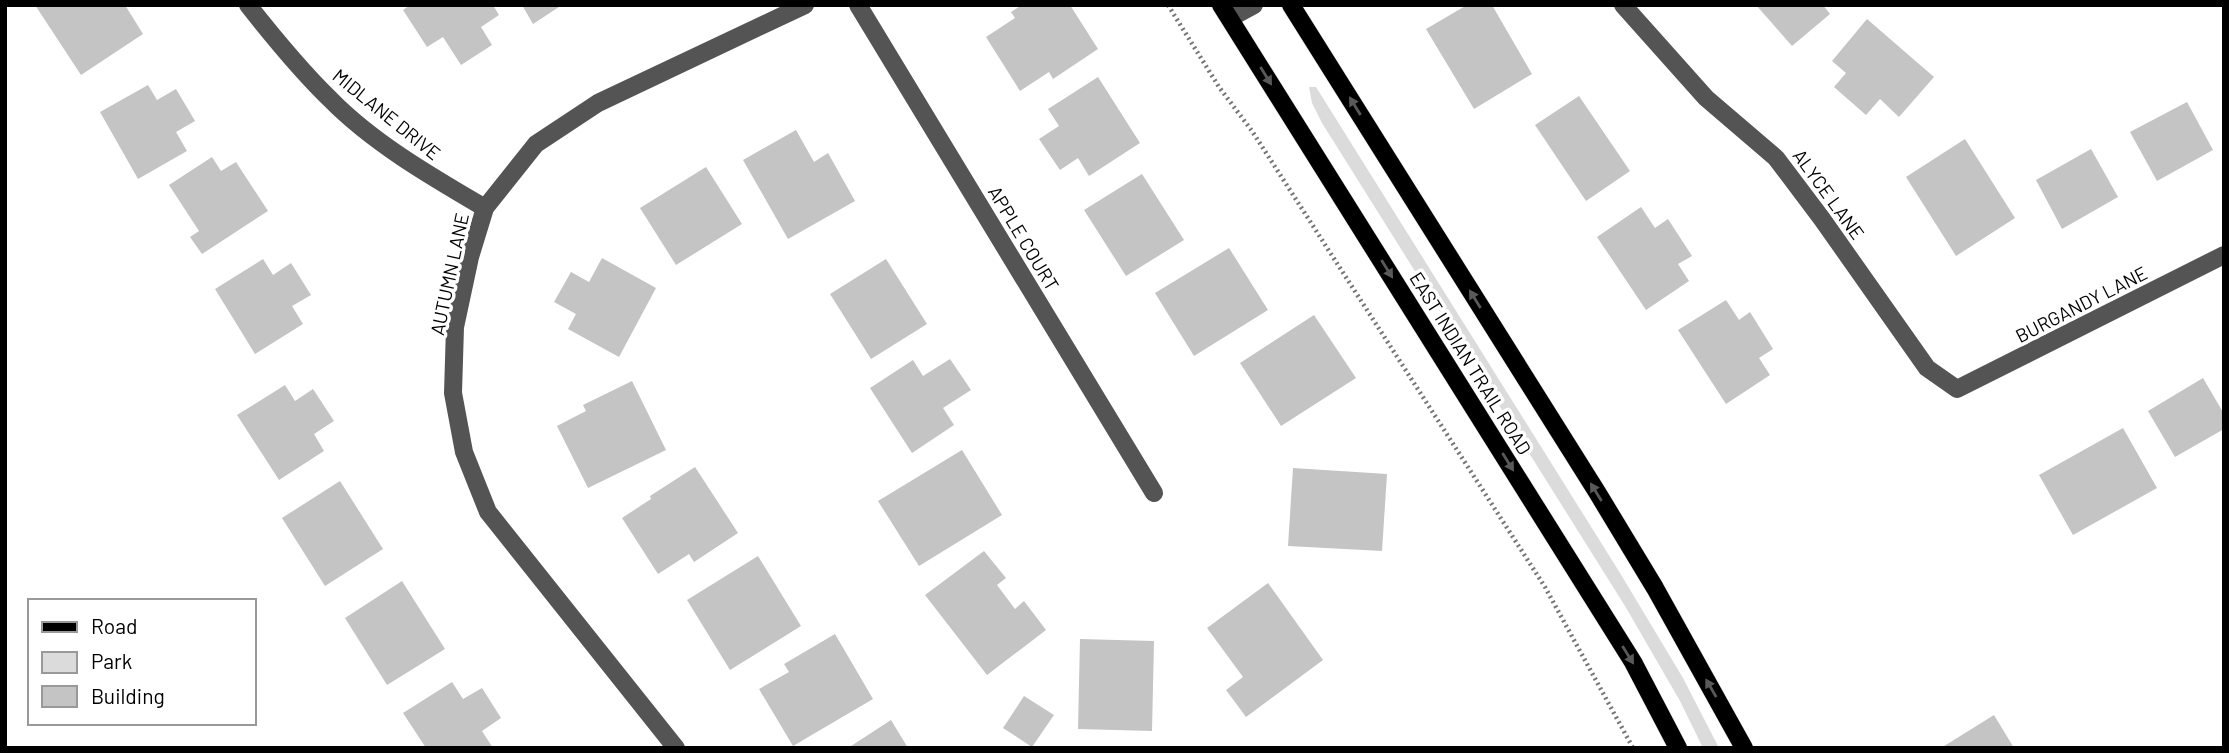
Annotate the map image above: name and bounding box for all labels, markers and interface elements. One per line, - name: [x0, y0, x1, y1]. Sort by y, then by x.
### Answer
- street label: MIDLANE DRIVE: [328, 64, 446, 164]
- one-way arrow: [1260, 67, 1273, 86]
- one-way arrow: [1348, 97, 1361, 116]
- street label: ALYCE LANE: [1788, 144, 1870, 244]
- street label: APPLE COURT: [984, 181, 1064, 295]
- street label: AUTUMN LANE: [425, 211, 473, 337]
- one-way arrow: [1381, 259, 1394, 278]
- street label: BURGANDY LANE: [2011, 261, 2151, 347]
- street label: EAST INDIAN TRAIL ROAD: [1405, 267, 1537, 459]
- one-way arrow: [1469, 290, 1481, 309]
- one-way arrow: [1501, 452, 1514, 471]
- one-way arrow: [1590, 482, 1603, 501]
- legend: [28, 599, 256, 725]
- text: Road: [91, 613, 137, 638]
- one-way arrow: [1622, 645, 1635, 664]
- text: Park: [91, 648, 132, 673]
- one-way arrow: [1705, 678, 1717, 697]
- text: Building: [91, 683, 165, 708]

